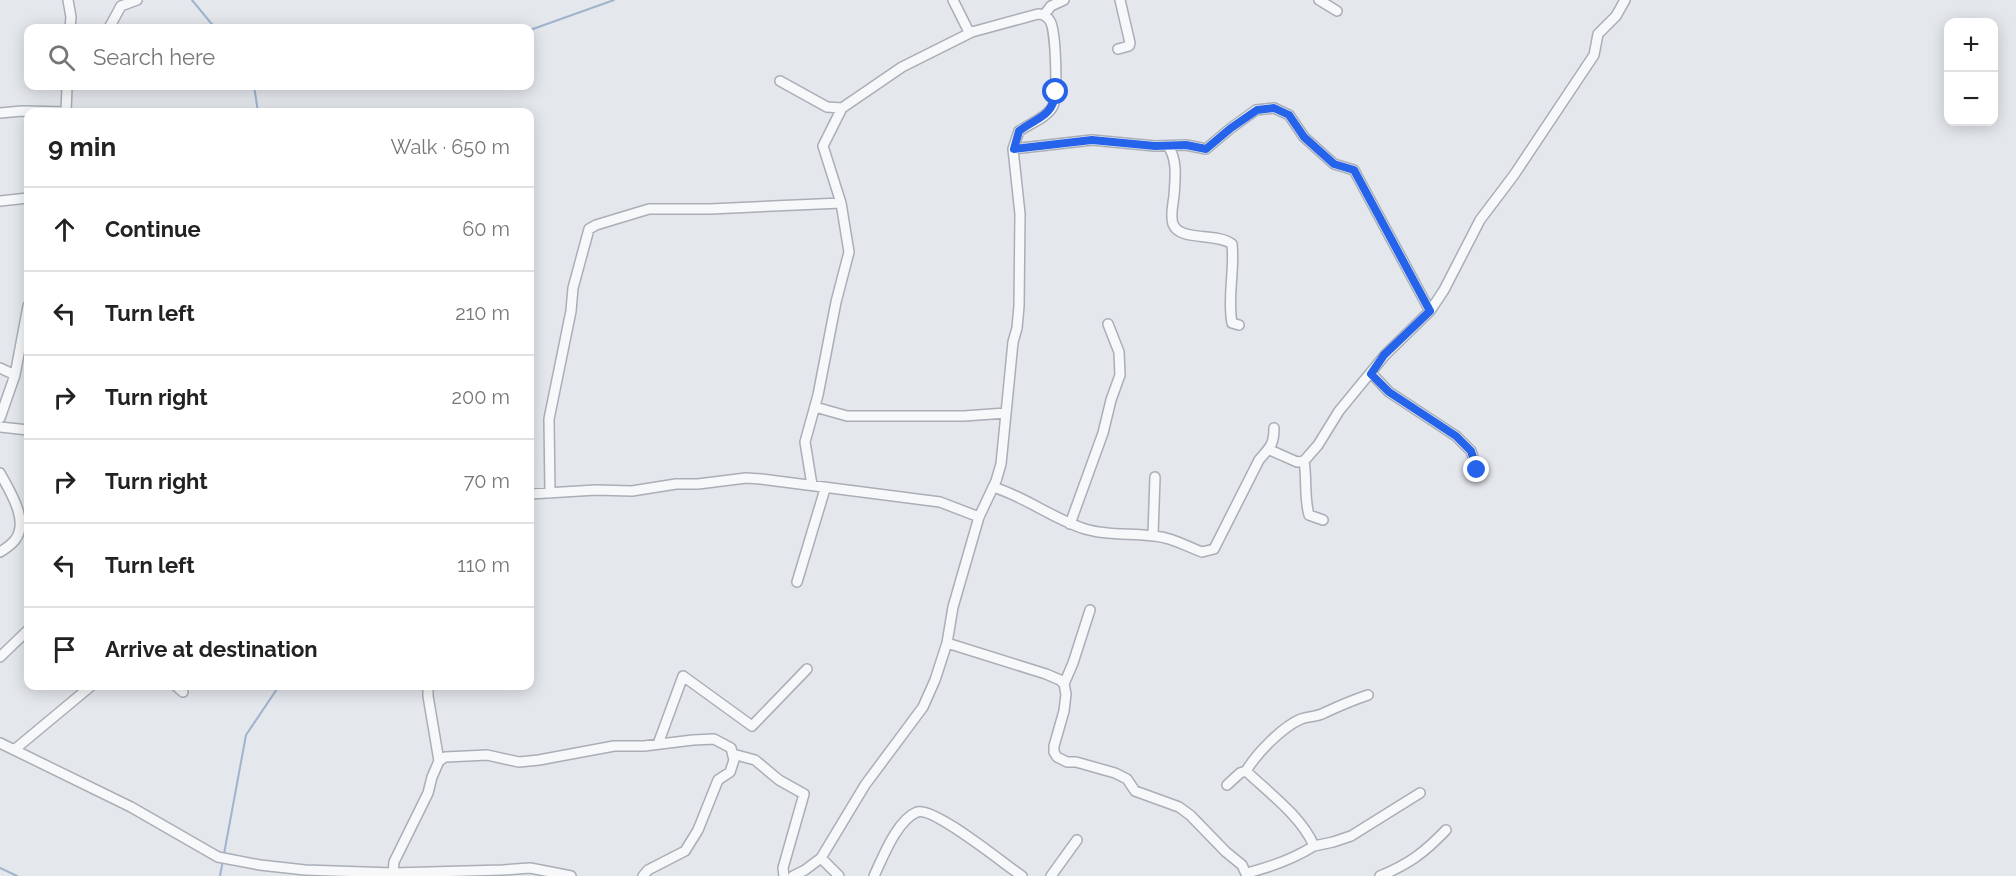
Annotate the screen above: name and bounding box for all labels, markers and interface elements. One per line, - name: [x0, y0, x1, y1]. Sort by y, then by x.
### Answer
- map controls: [1944, 18, 1998, 126]
- button: +: [1944, 18, 1998, 72]
- search box: [24, 24, 534, 90]
- icon: search: [45, 41, 78, 74]
- text: Search here: [93, 44, 215, 70]
- button: −: [1944, 72, 1998, 126]
- route start: [1042, 78, 1068, 104]
- text: 9 min: [48, 132, 116, 162]
- text: Walk · 650 m: [391, 135, 510, 159]
- icon: ahead: [48, 213, 81, 246]
- text: Continue: [105, 216, 201, 242]
- text: 60 m: [462, 217, 510, 241]
- icon: left: [48, 297, 81, 330]
- text: Turn left: [105, 300, 195, 326]
- text: 210 m: [455, 301, 510, 325]
- icon: right: [48, 381, 81, 414]
- text: Turn right: [105, 384, 208, 410]
- text: 200 m: [452, 385, 510, 409]
- route end: [1463, 456, 1489, 482]
- icon: right: [48, 465, 81, 498]
- text: Turn right: [105, 468, 208, 494]
- text: 70 m: [464, 469, 510, 493]
- icon: left: [48, 549, 81, 582]
- text: Turn left: [105, 552, 195, 578]
- text: 110 m: [457, 553, 510, 577]
- icon: arrive: [48, 633, 81, 666]
- text: Arrive at destination: [105, 636, 318, 662]

